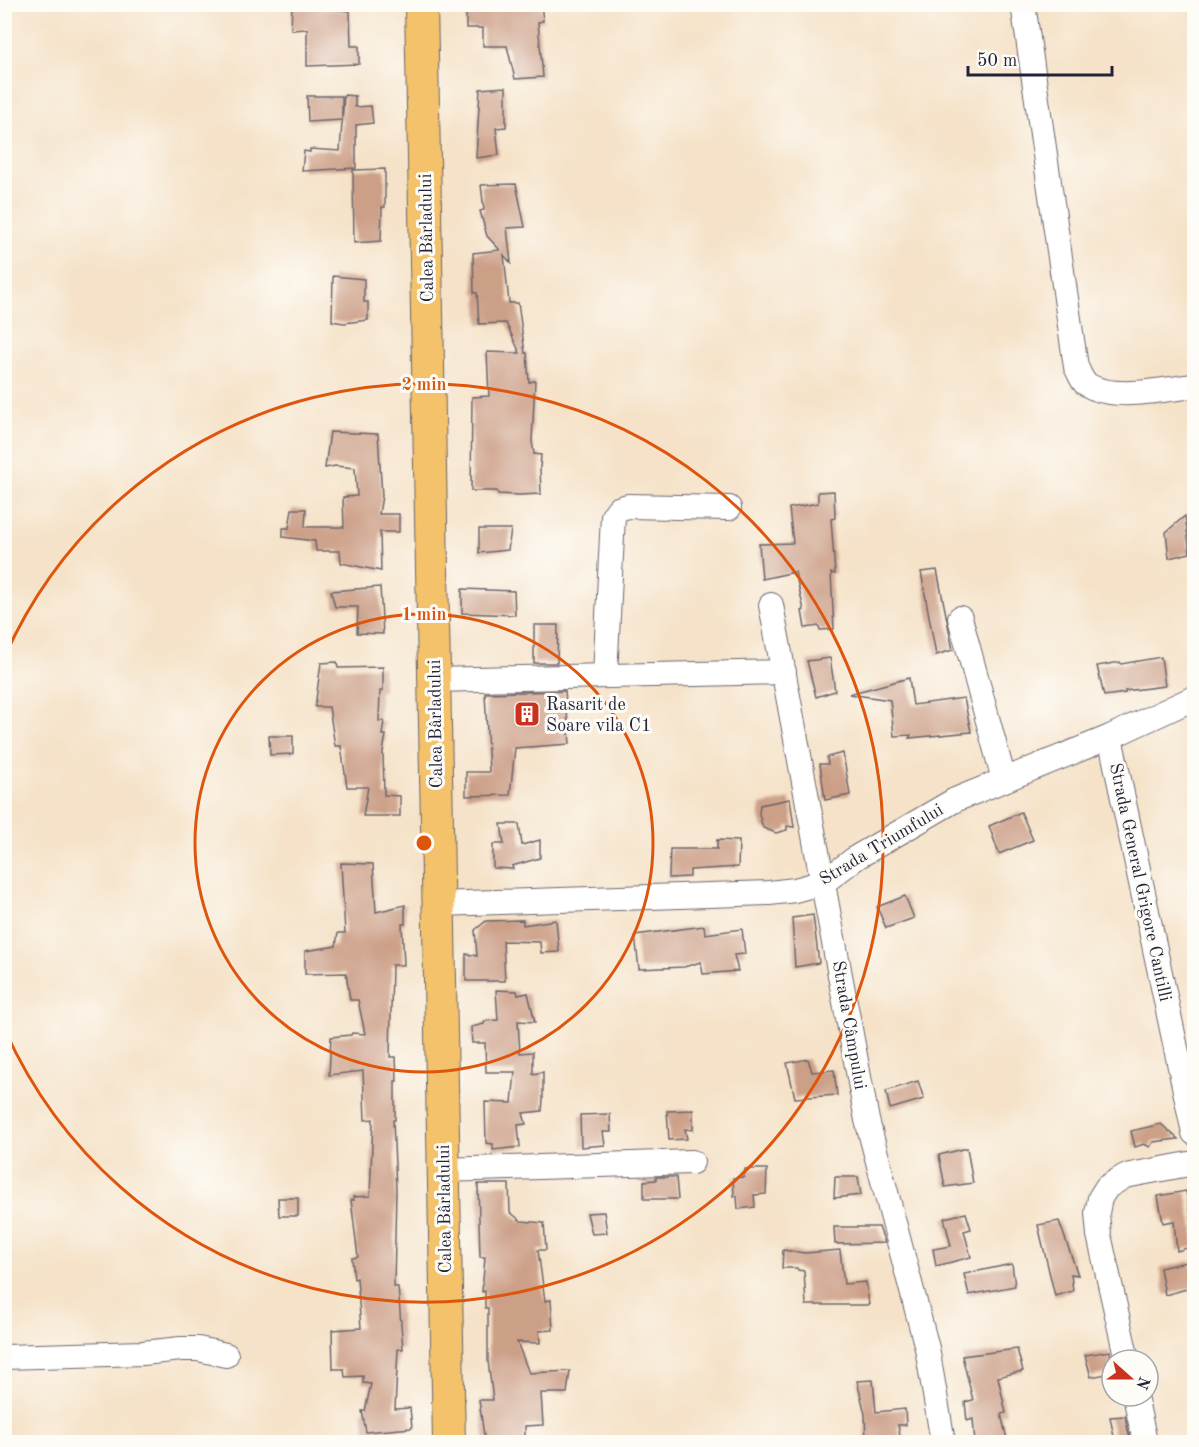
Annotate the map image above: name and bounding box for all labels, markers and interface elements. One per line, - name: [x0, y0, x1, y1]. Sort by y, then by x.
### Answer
- scale bar: [968, 39, 1112, 77]
- text: 50 m: [977, 52, 1017, 70]
- street label: Calea Bârladului: [417, 173, 437, 303]
- text: 2 min: [401, 376, 447, 394]
- text: 1 min: [401, 606, 447, 624]
- street label: Calea Bârladului: [426, 659, 446, 789]
- place label: Rasarit de Soare vila C1: [546, 696, 651, 735]
- building icon: Rasarit de Soare vila C1: [512, 699, 542, 729]
- street label: Strada General Grigore Cantilli: [1106, 761, 1174, 1003]
- street label: Strada Triumfului: [816, 801, 947, 889]
- centre of rings: [414, 833, 434, 853]
- street label: Strada Câmpului: [829, 959, 869, 1091]
- street label: Calea Bârladului: [435, 1144, 455, 1274]
- north arrow: [1100, 1348, 1160, 1408]
- text: N: [1132, 1374, 1152, 1392]

